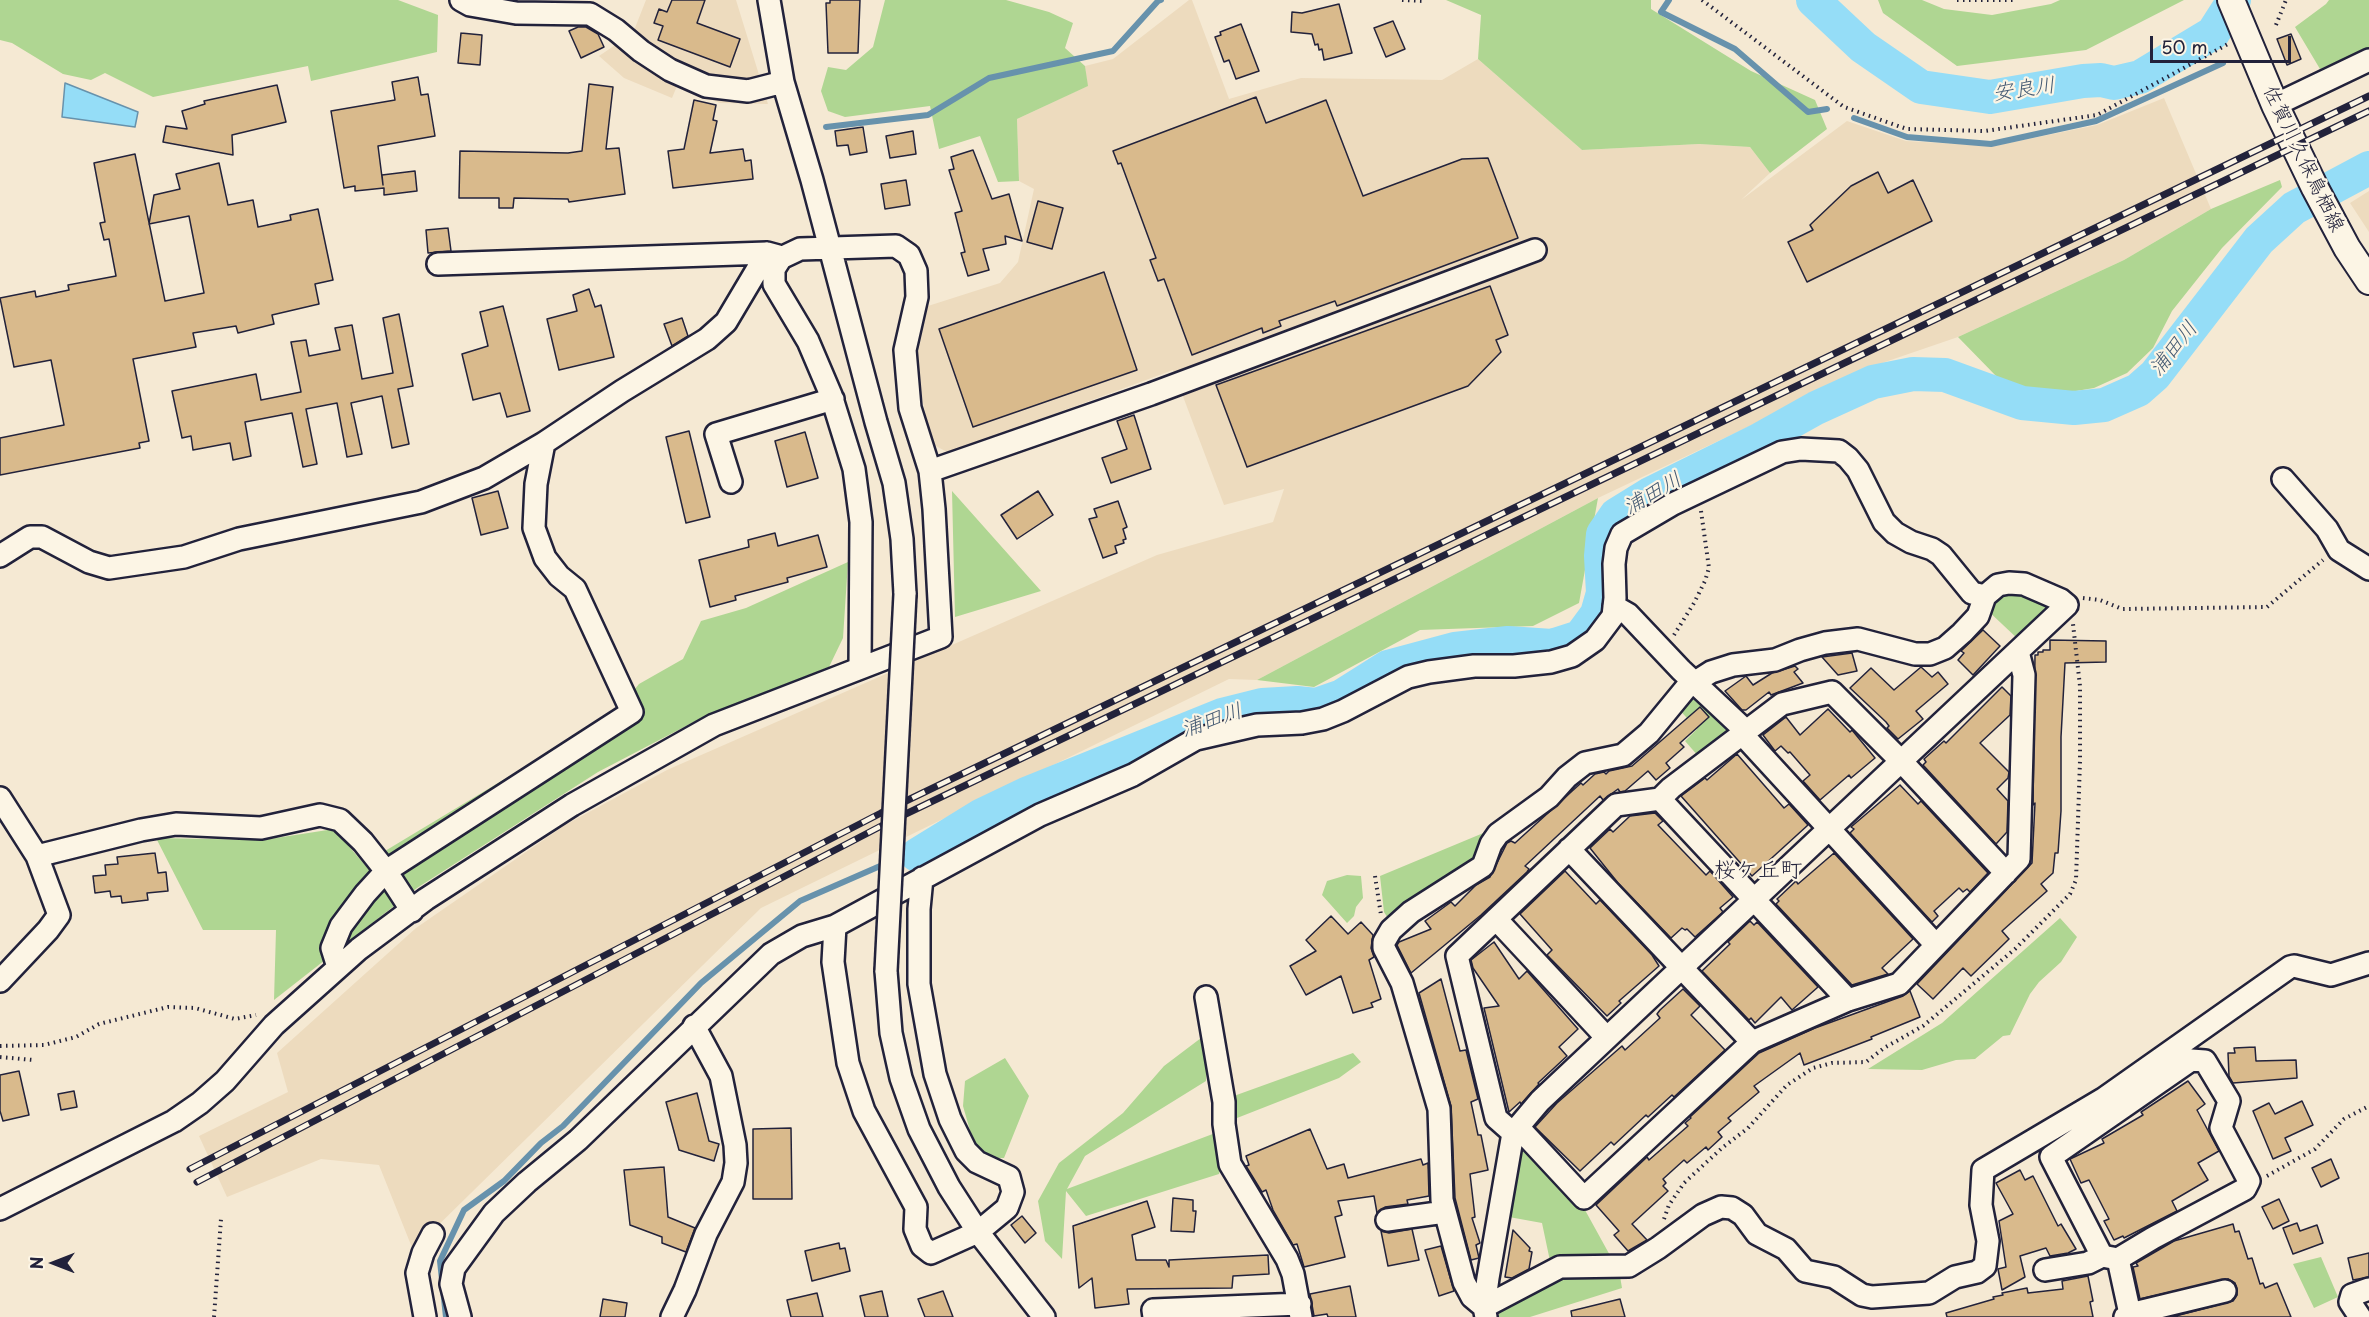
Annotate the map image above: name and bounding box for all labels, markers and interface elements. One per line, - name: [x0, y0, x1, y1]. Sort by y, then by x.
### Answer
- scale bar: [2153, 24, 2294, 62]
- text: 50 m: [2161, 33, 2208, 60]
- water label: 安良川: [1991, 73, 2057, 107]
- street label: 佐賀川久保鳥栖線: [2257, 82, 2349, 236]
- water label: 浦田川: [2144, 317, 2204, 381]
- water label: 浦田川: [1619, 467, 1687, 521]
- water label: 浦田川: [1178, 699, 1246, 743]
- district label: 桜ケ丘町: [1714, 858, 1802, 884]
- north arrow: [24, 1233, 84, 1293]
- text: N: [24, 1257, 48, 1269]

